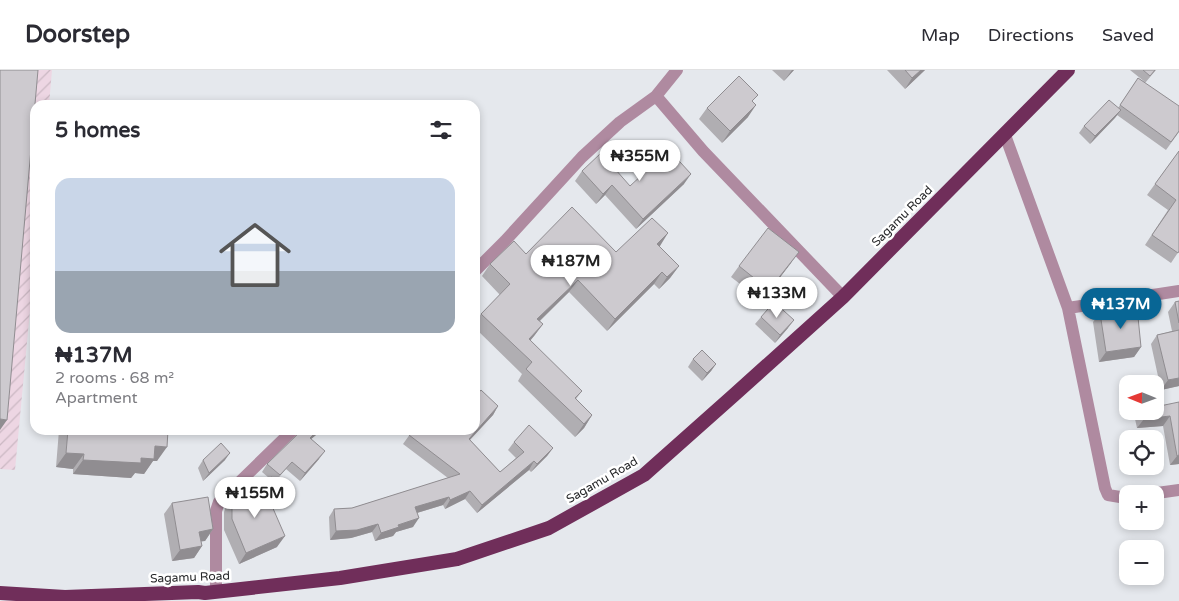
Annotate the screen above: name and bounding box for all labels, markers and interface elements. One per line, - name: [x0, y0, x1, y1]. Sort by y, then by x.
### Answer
- text: Doorstep: [25, 20, 130, 49]
- text: Map: [921, 24, 960, 46]
- text: Directions: [988, 24, 1074, 46]
- text: Saved: [1102, 24, 1154, 46]
- icon: filters: [427, 116, 455, 144]
- text: 5 homes: [55, 118, 140, 143]
- pin: ₦355M: [605, 140, 675, 182]
- text: ₦355M: [610, 146, 670, 166]
- street label: Sagamu Road: [869, 183, 935, 249]
- icon: home: [210, 210, 300, 300]
- pin: ₦187M: [536, 244, 606, 287]
- text: ₦187M: [541, 251, 601, 271]
- pin: ₦133M: [742, 276, 812, 319]
- text: ₦133M: [747, 283, 807, 303]
- pin: ₦137M: [1086, 288, 1156, 330]
- text: ₦137M: [1091, 294, 1151, 314]
- text: ₦137M: [55, 343, 132, 368]
- text: 2 rooms · 68 m²: [55, 368, 174, 388]
- north arrow: [1119, 375, 1164, 420]
- map controls: [1119, 375, 1164, 585]
- text: Apartment: [55, 388, 138, 408]
- button: locate: [1119, 430, 1164, 475]
- street label: Sagamu Road: [564, 454, 640, 506]
- pin: ₦155M: [220, 476, 290, 519]
- text: ₦155M: [225, 483, 285, 503]
- button: +: [1119, 485, 1164, 530]
- button: −: [1119, 540, 1164, 585]
- street label: Sagamu Road: [150, 569, 230, 585]

